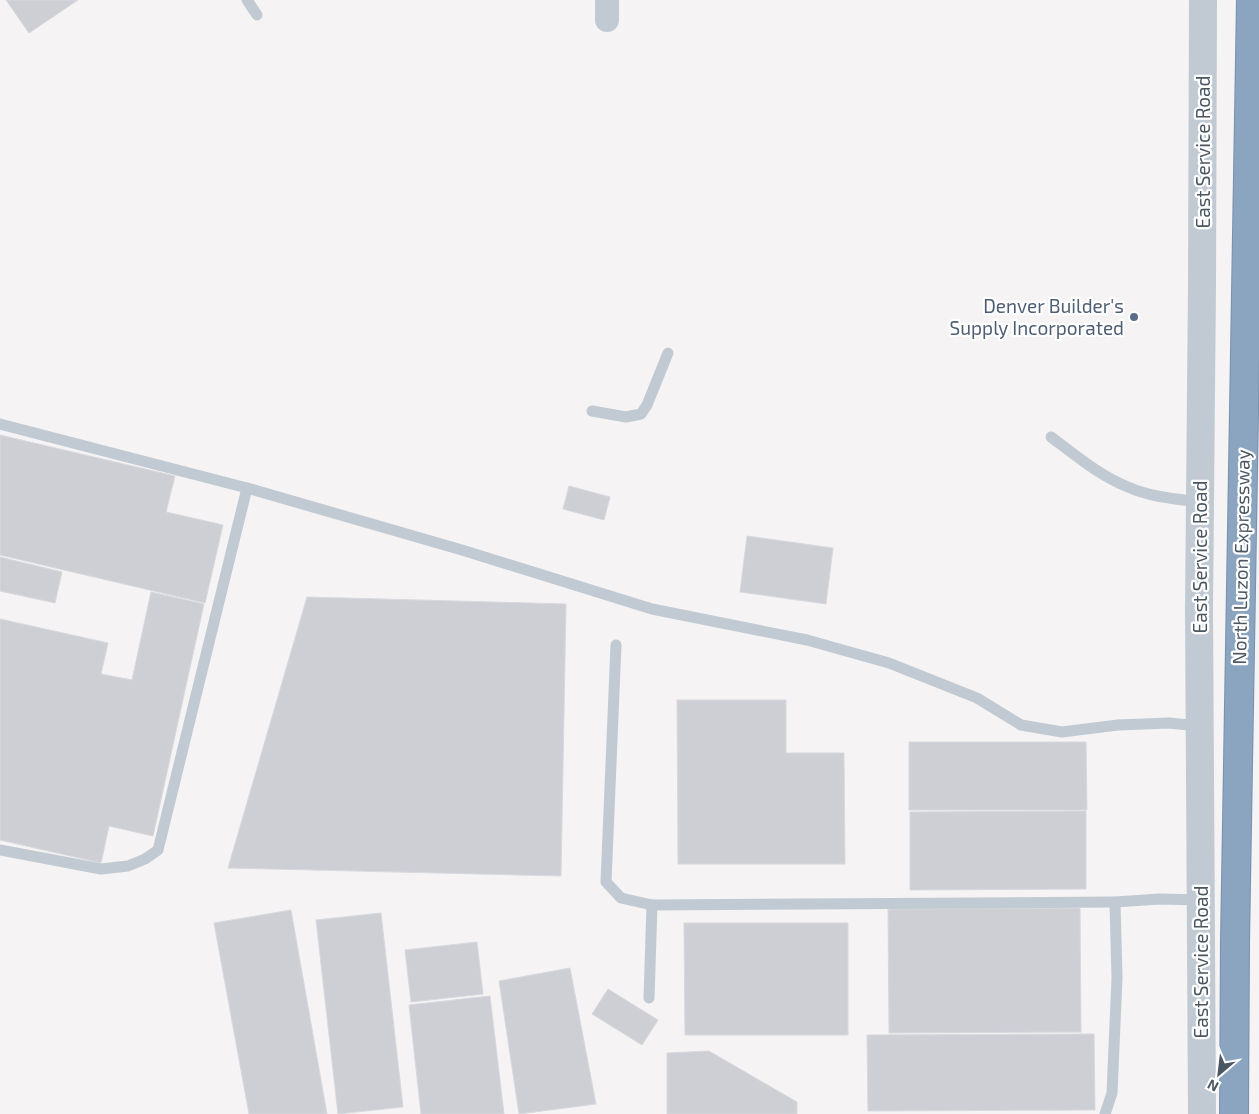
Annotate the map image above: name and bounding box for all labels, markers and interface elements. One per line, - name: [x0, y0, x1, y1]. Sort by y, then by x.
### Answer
- street label: East Service Road: [1191, 76, 1214, 228]
- place label: Denver Builder's Supply Incorporated: [950, 294, 1124, 339]
- marker: Denver Builder's Supply Incorporated: [1128, 311, 1140, 323]
- street label: North Luzon Expressway: [1227, 449, 1254, 665]
- street label: East Service Road: [1188, 481, 1211, 633]
- street label: East Service Road: [1189, 886, 1212, 1038]
- north arrow: [1194, 1049, 1244, 1099]
- text: N: [1204, 1076, 1221, 1096]

